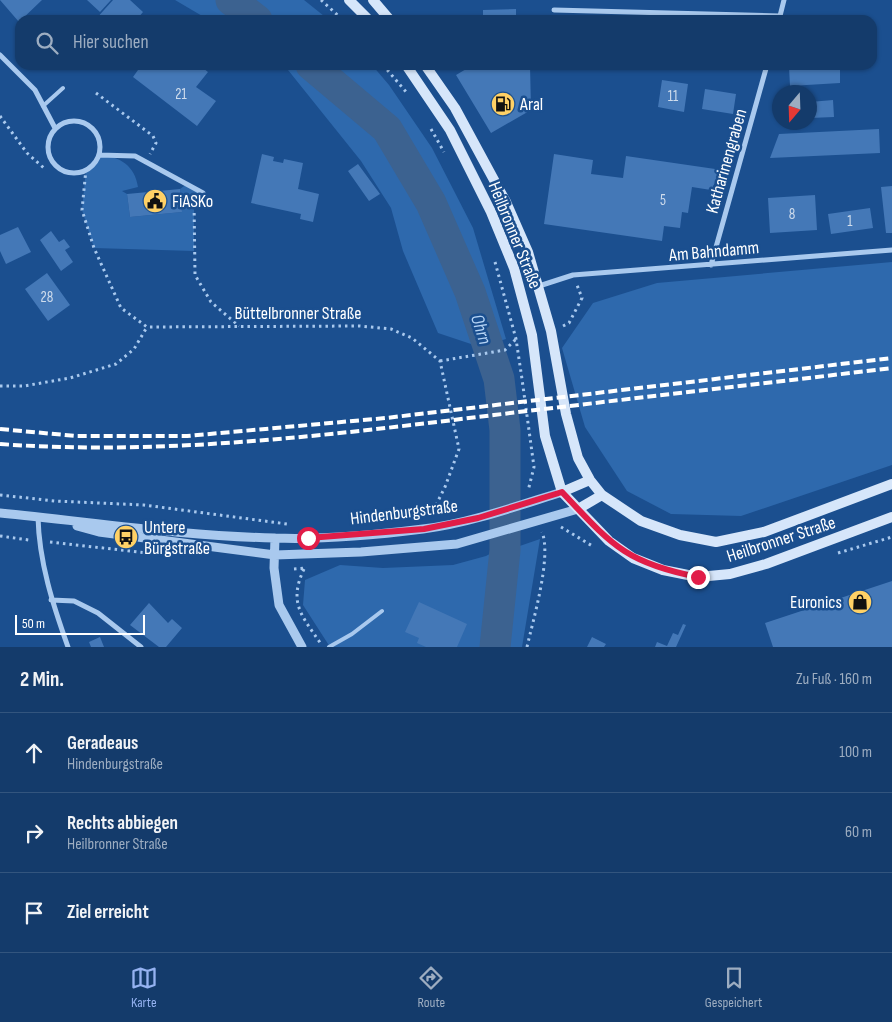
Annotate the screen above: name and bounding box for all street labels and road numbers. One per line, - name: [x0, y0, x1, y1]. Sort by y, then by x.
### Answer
- street label: Katharinengraben: [702, 106, 751, 216]
- street label: Heilbronner Straße: [484, 179, 546, 292]
- street label: Am Bahndamm: [667, 237, 760, 266]
- street label: Büttelbronner Straße: [234, 303, 362, 324]
- street label: Hindenburgstraße: [349, 495, 459, 530]
- street label: Heilbronner Straße: [724, 512, 838, 567]

